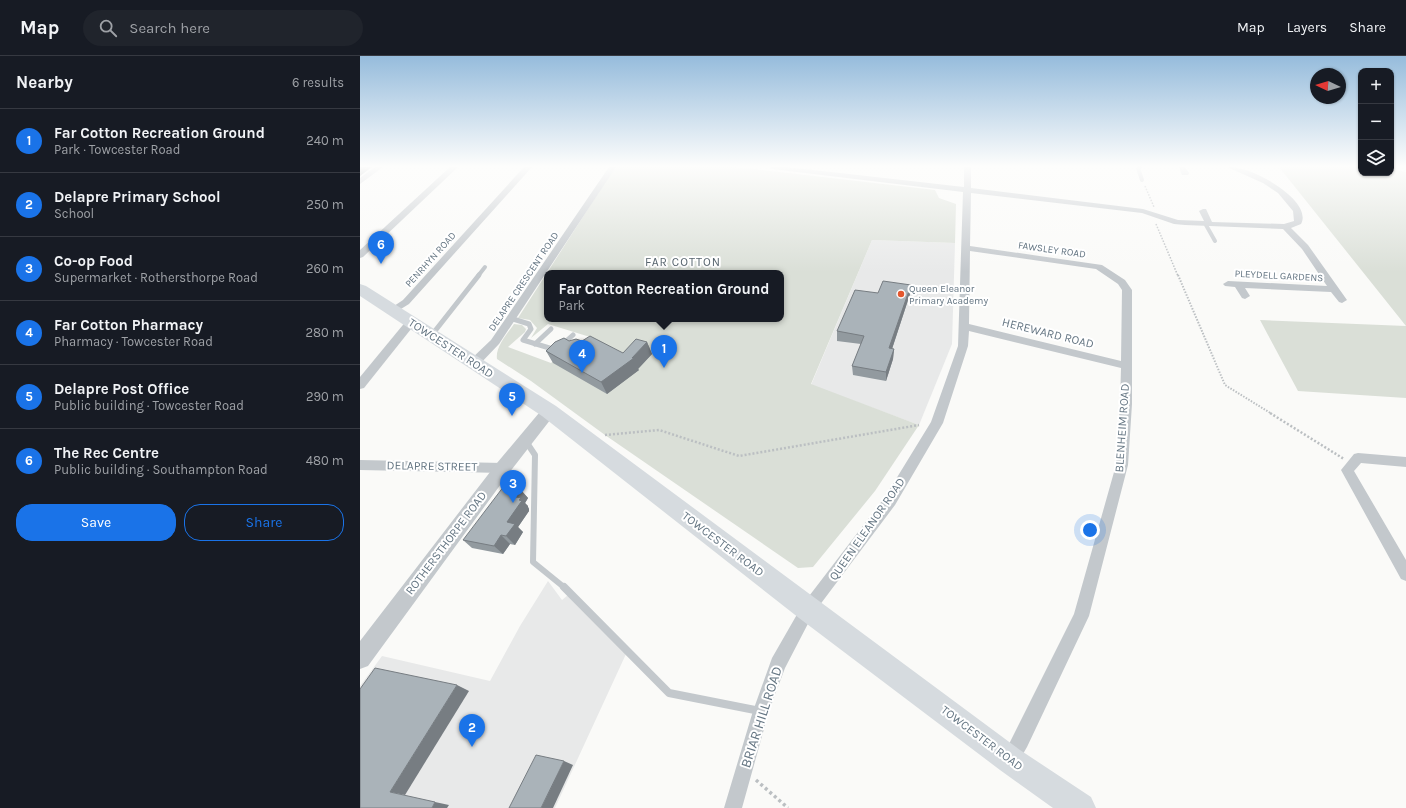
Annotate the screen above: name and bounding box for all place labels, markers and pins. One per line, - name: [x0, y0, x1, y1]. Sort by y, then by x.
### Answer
- pin: 6: [368, 231, 394, 264]
- place label: Queen Eleanor Primary Academy: [909, 283, 988, 307]
- marker: Queen Eleanor Primary Academy: [896, 289, 906, 299]
- pin: 1: [651, 335, 677, 368]
- pin: 4: [569, 340, 595, 373]
- pin: 5: [499, 383, 525, 416]
- pin: 3: [500, 470, 526, 503]
- pin: 2: [459, 714, 485, 747]

